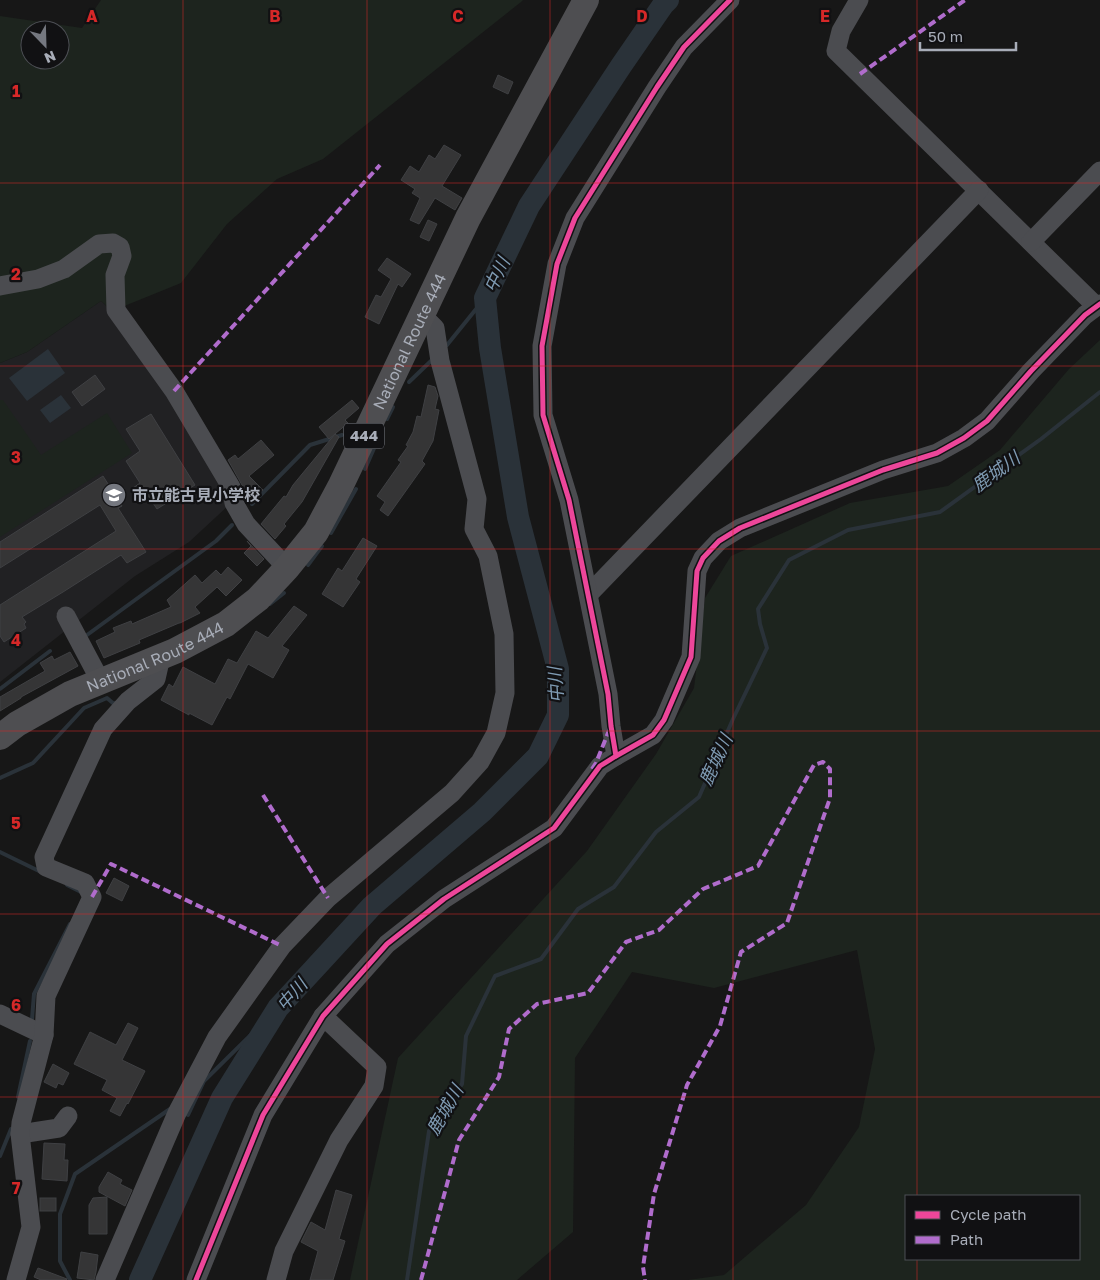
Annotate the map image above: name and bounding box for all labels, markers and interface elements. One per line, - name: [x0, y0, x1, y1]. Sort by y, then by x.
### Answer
- text: A: [86, 6, 98, 26]
- text: B: [269, 6, 281, 26]
- text: C: [452, 6, 464, 26]
- text: D: [636, 6, 648, 26]
- text: E: [820, 6, 830, 26]
- north arrow: [20, 20, 70, 70]
- scale bar: [920, 20, 1016, 52]
- text: 50 m: [928, 27, 963, 45]
- text: N: [42, 48, 58, 67]
- text: 1: [12, 81, 20, 101]
- water label: 中川: [479, 252, 515, 296]
- text: 2: [11, 264, 21, 284]
- street label: National Route 444: [368, 270, 450, 413]
- road number: 444: [344, 424, 384, 448]
- water label: 鹿城川: [967, 445, 1025, 496]
- text: 3: [11, 447, 21, 467]
- school or university icon: 市立能古見小学校: [101, 482, 127, 508]
- place label: 市立能古見小学校: [132, 485, 260, 505]
- street label: National Route 444: [83, 617, 227, 696]
- text: 4: [11, 630, 21, 650]
- water label: 中川: [543, 664, 567, 704]
- water label: 鹿城川: [694, 729, 737, 789]
- text: 5: [11, 813, 21, 833]
- water label: 中川: [271, 972, 313, 1015]
- text: 6: [11, 995, 21, 1015]
- water label: 鹿城川: [421, 1079, 468, 1138]
- text: 7: [12, 1178, 21, 1198]
- legend: [905, 1195, 1080, 1260]
- text: Cycle path: [950, 1205, 1026, 1223]
- text: Path: [950, 1230, 983, 1248]

